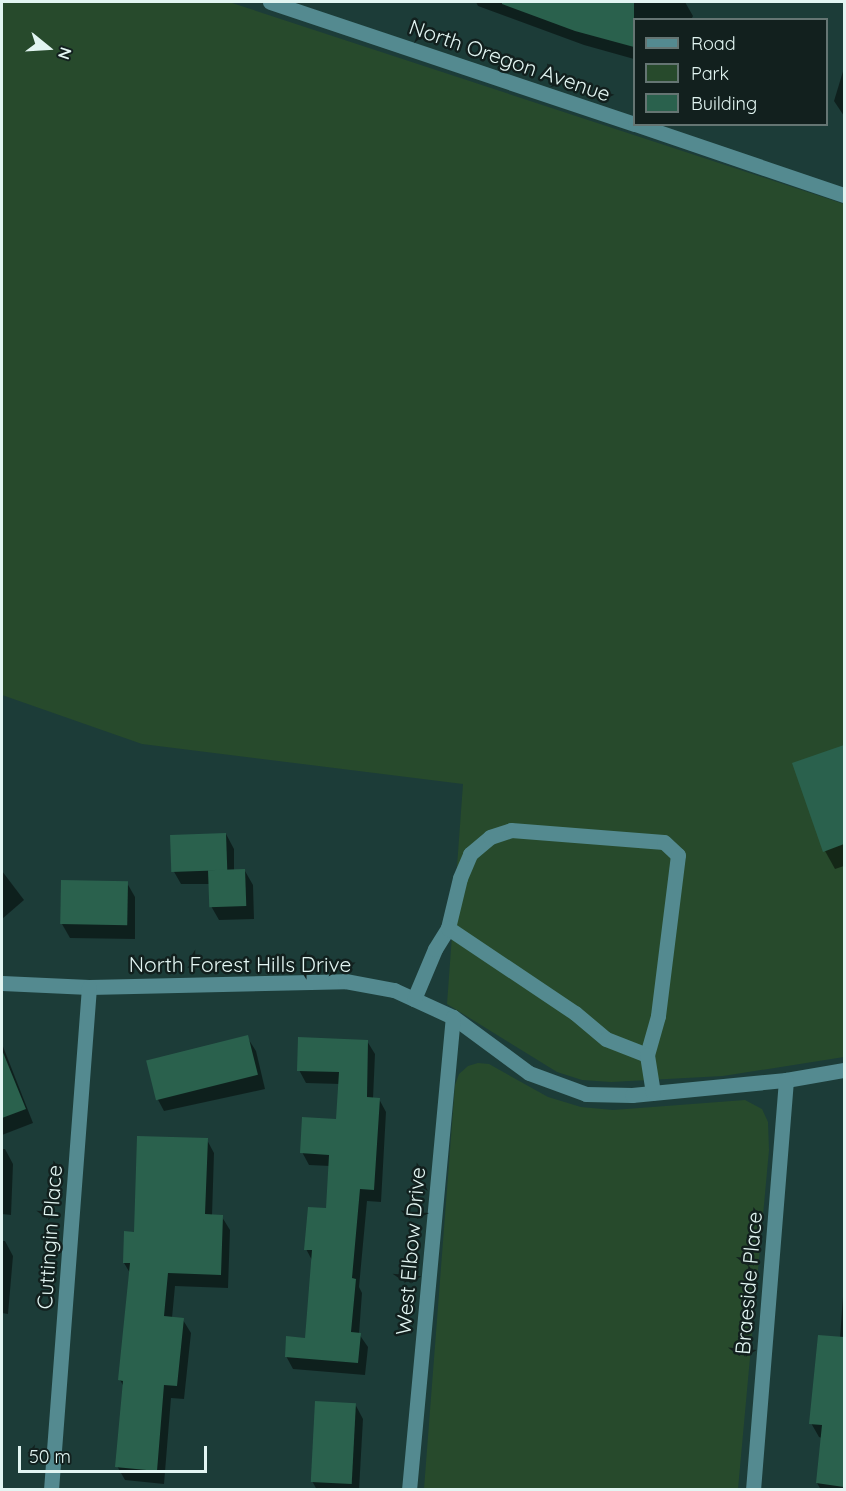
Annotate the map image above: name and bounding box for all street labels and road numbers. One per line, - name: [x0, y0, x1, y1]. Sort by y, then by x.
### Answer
- street label: North Oregon Avenue: [406, 14, 614, 106]
- street label: North Forest Hills Drive: [129, 951, 351, 977]
- street label: Cuttingin Place: [31, 1164, 67, 1310]
- street label: West Elbow Drive: [390, 1166, 430, 1336]
- street label: Braeside Place: [729, 1210, 767, 1356]

